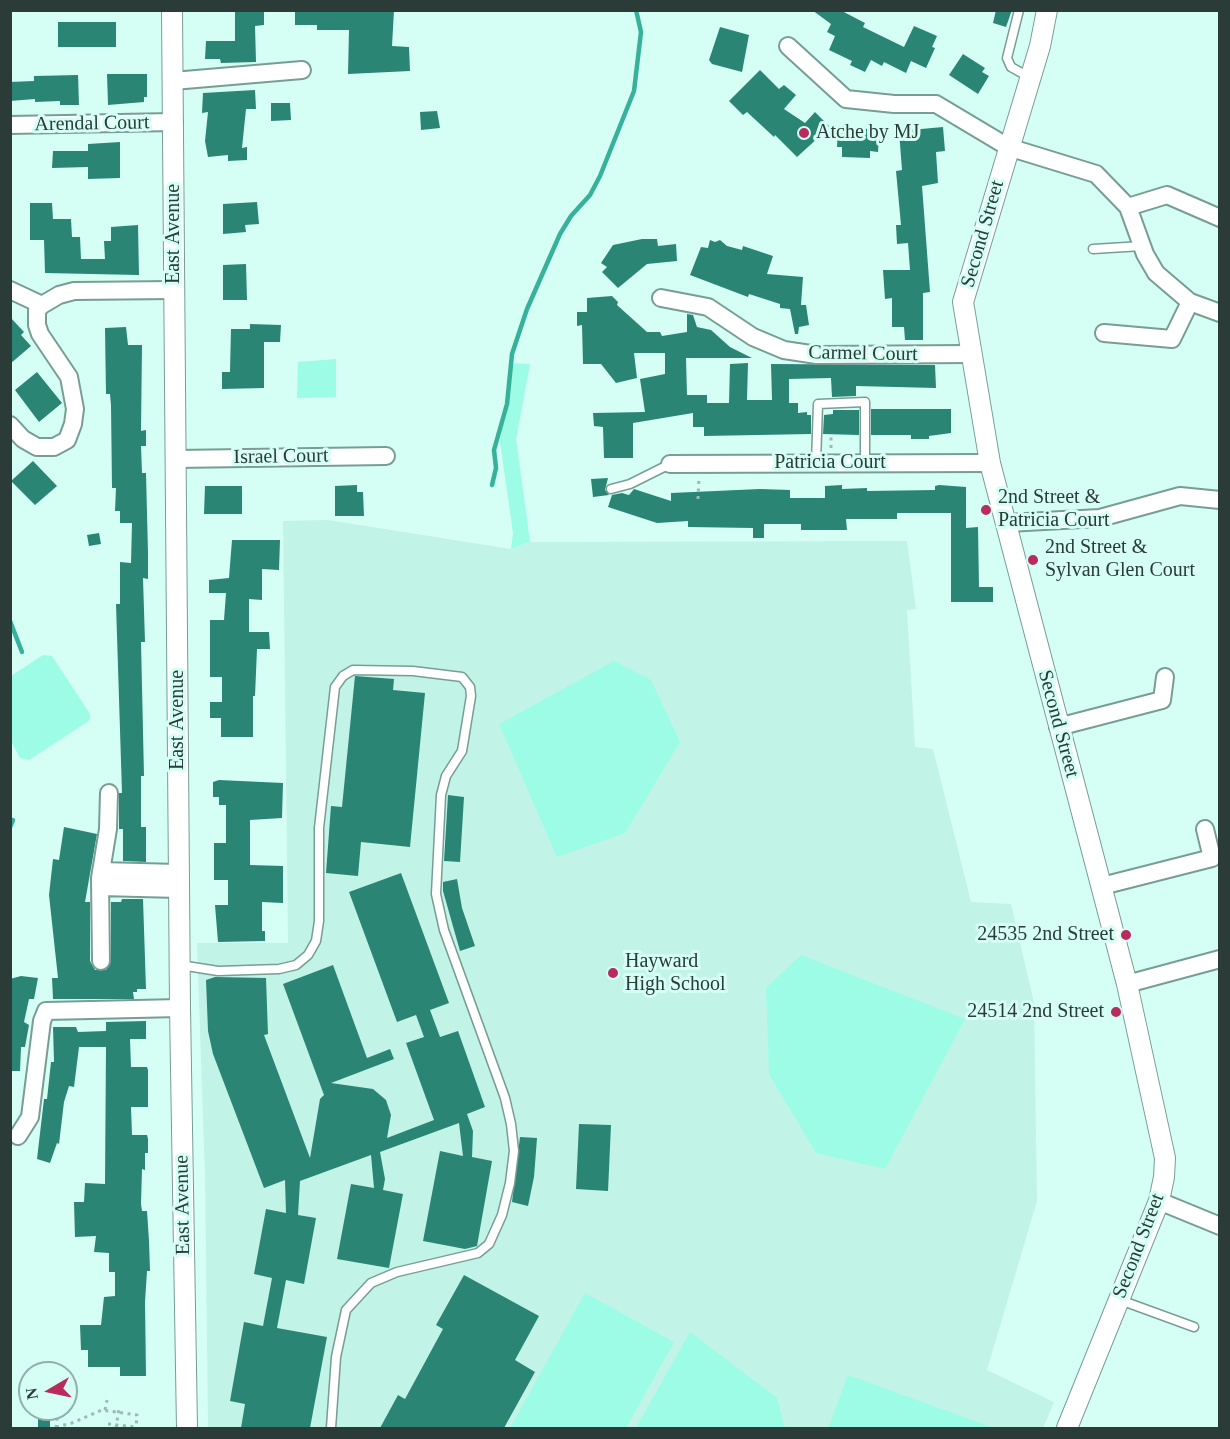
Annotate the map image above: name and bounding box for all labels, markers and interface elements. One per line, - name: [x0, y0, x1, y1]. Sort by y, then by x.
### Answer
- street label: Arendal Court: [34, 111, 150, 137]
- place label: Atche by MJ: [816, 121, 919, 145]
- marker: Atche by MJ: [797, 126, 811, 140]
- street label: Second Street: [956, 178, 1010, 290]
- street label: East Avenue: [162, 184, 186, 284]
- street label: Carmel Court: [808, 341, 918, 367]
- street label: Israel Court: [233, 444, 329, 470]
- street label: Patricia Court: [774, 451, 886, 475]
- place label: 2nd Street & Patricia Court: [998, 486, 1110, 533]
- marker: 2nd Street & Patricia Court: [979, 503, 993, 517]
- place label: 2nd Street & Sylvan Glen Court: [1045, 536, 1195, 583]
- marker: 2nd Street & Sylvan Glen Court: [1026, 553, 1040, 567]
- street label: Second Street: [1032, 668, 1084, 780]
- street label: East Avenue: [166, 670, 190, 770]
- place label: 24535 2nd Street: [977, 923, 1114, 947]
- marker: 24535 2nd Street: [1119, 928, 1133, 942]
- place label: Hayward High School: [625, 950, 726, 997]
- marker: Hayward High School: [606, 966, 620, 980]
- place label: 24514 2nd Street: [967, 1000, 1104, 1024]
- marker: 24514 2nd Street: [1109, 1005, 1123, 1019]
- street label: East Avenue: [170, 1155, 196, 1255]
- street label: Second Street: [1108, 1190, 1170, 1302]
- north arrow: [18, 1361, 78, 1421]
- text: N: [22, 1387, 41, 1401]

